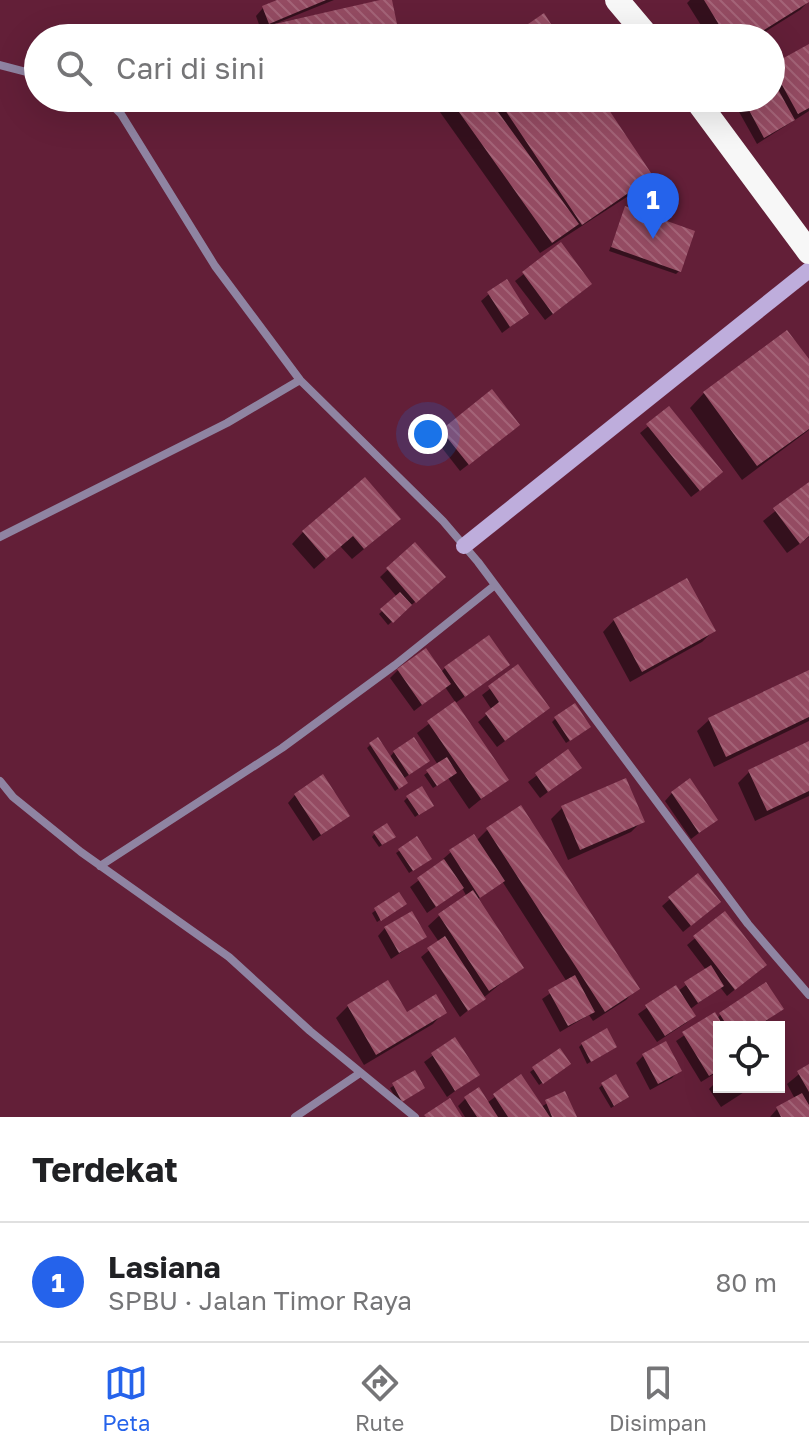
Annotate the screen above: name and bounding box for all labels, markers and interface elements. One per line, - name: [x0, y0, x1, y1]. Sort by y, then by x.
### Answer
- search box: [24, 24, 785, 112]
- icon: search: [52, 46, 96, 90]
- text: Cari di sini: [116, 50, 265, 86]
- pin: 1: [627, 173, 679, 239]
- your location: [408, 414, 448, 454]
- map controls: [713, 1021, 785, 1093]
- button: locate: [713, 1021, 785, 1093]
- text: Terdekat: [32, 1149, 178, 1189]
- text: Lasiana: [108, 1249, 221, 1285]
- text: 1: [51, 1267, 65, 1298]
- text: 80 m: [716, 1267, 777, 1298]
- text: SPBU · Jalan Timor Raya: [108, 1285, 412, 1316]
- tab: Peta: [102, 1361, 150, 1436]
- tab: Rute: [355, 1361, 404, 1436]
- tab: Disimpan: [609, 1361, 707, 1436]

